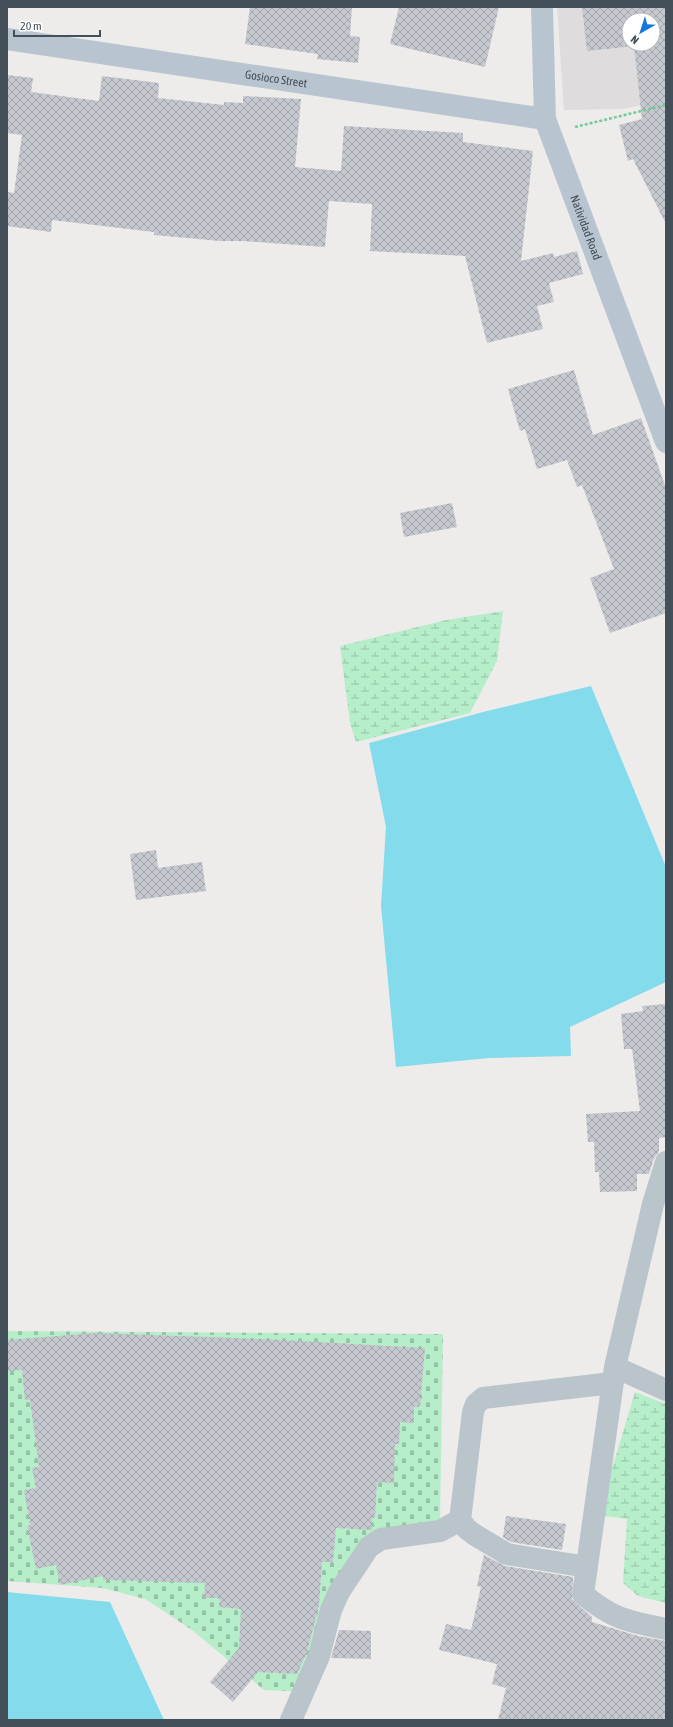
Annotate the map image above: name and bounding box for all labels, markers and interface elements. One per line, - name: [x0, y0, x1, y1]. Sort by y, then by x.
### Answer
- scale bar: [14, 12, 100, 38]
- north arrow: [621, 12, 661, 52]
- text: 20 m: [20, 19, 42, 33]
- text: N: [628, 33, 641, 46]
- street label: Gosioco Street: [244, 67, 309, 91]
- street label: Natividad Road: [567, 193, 604, 262]

